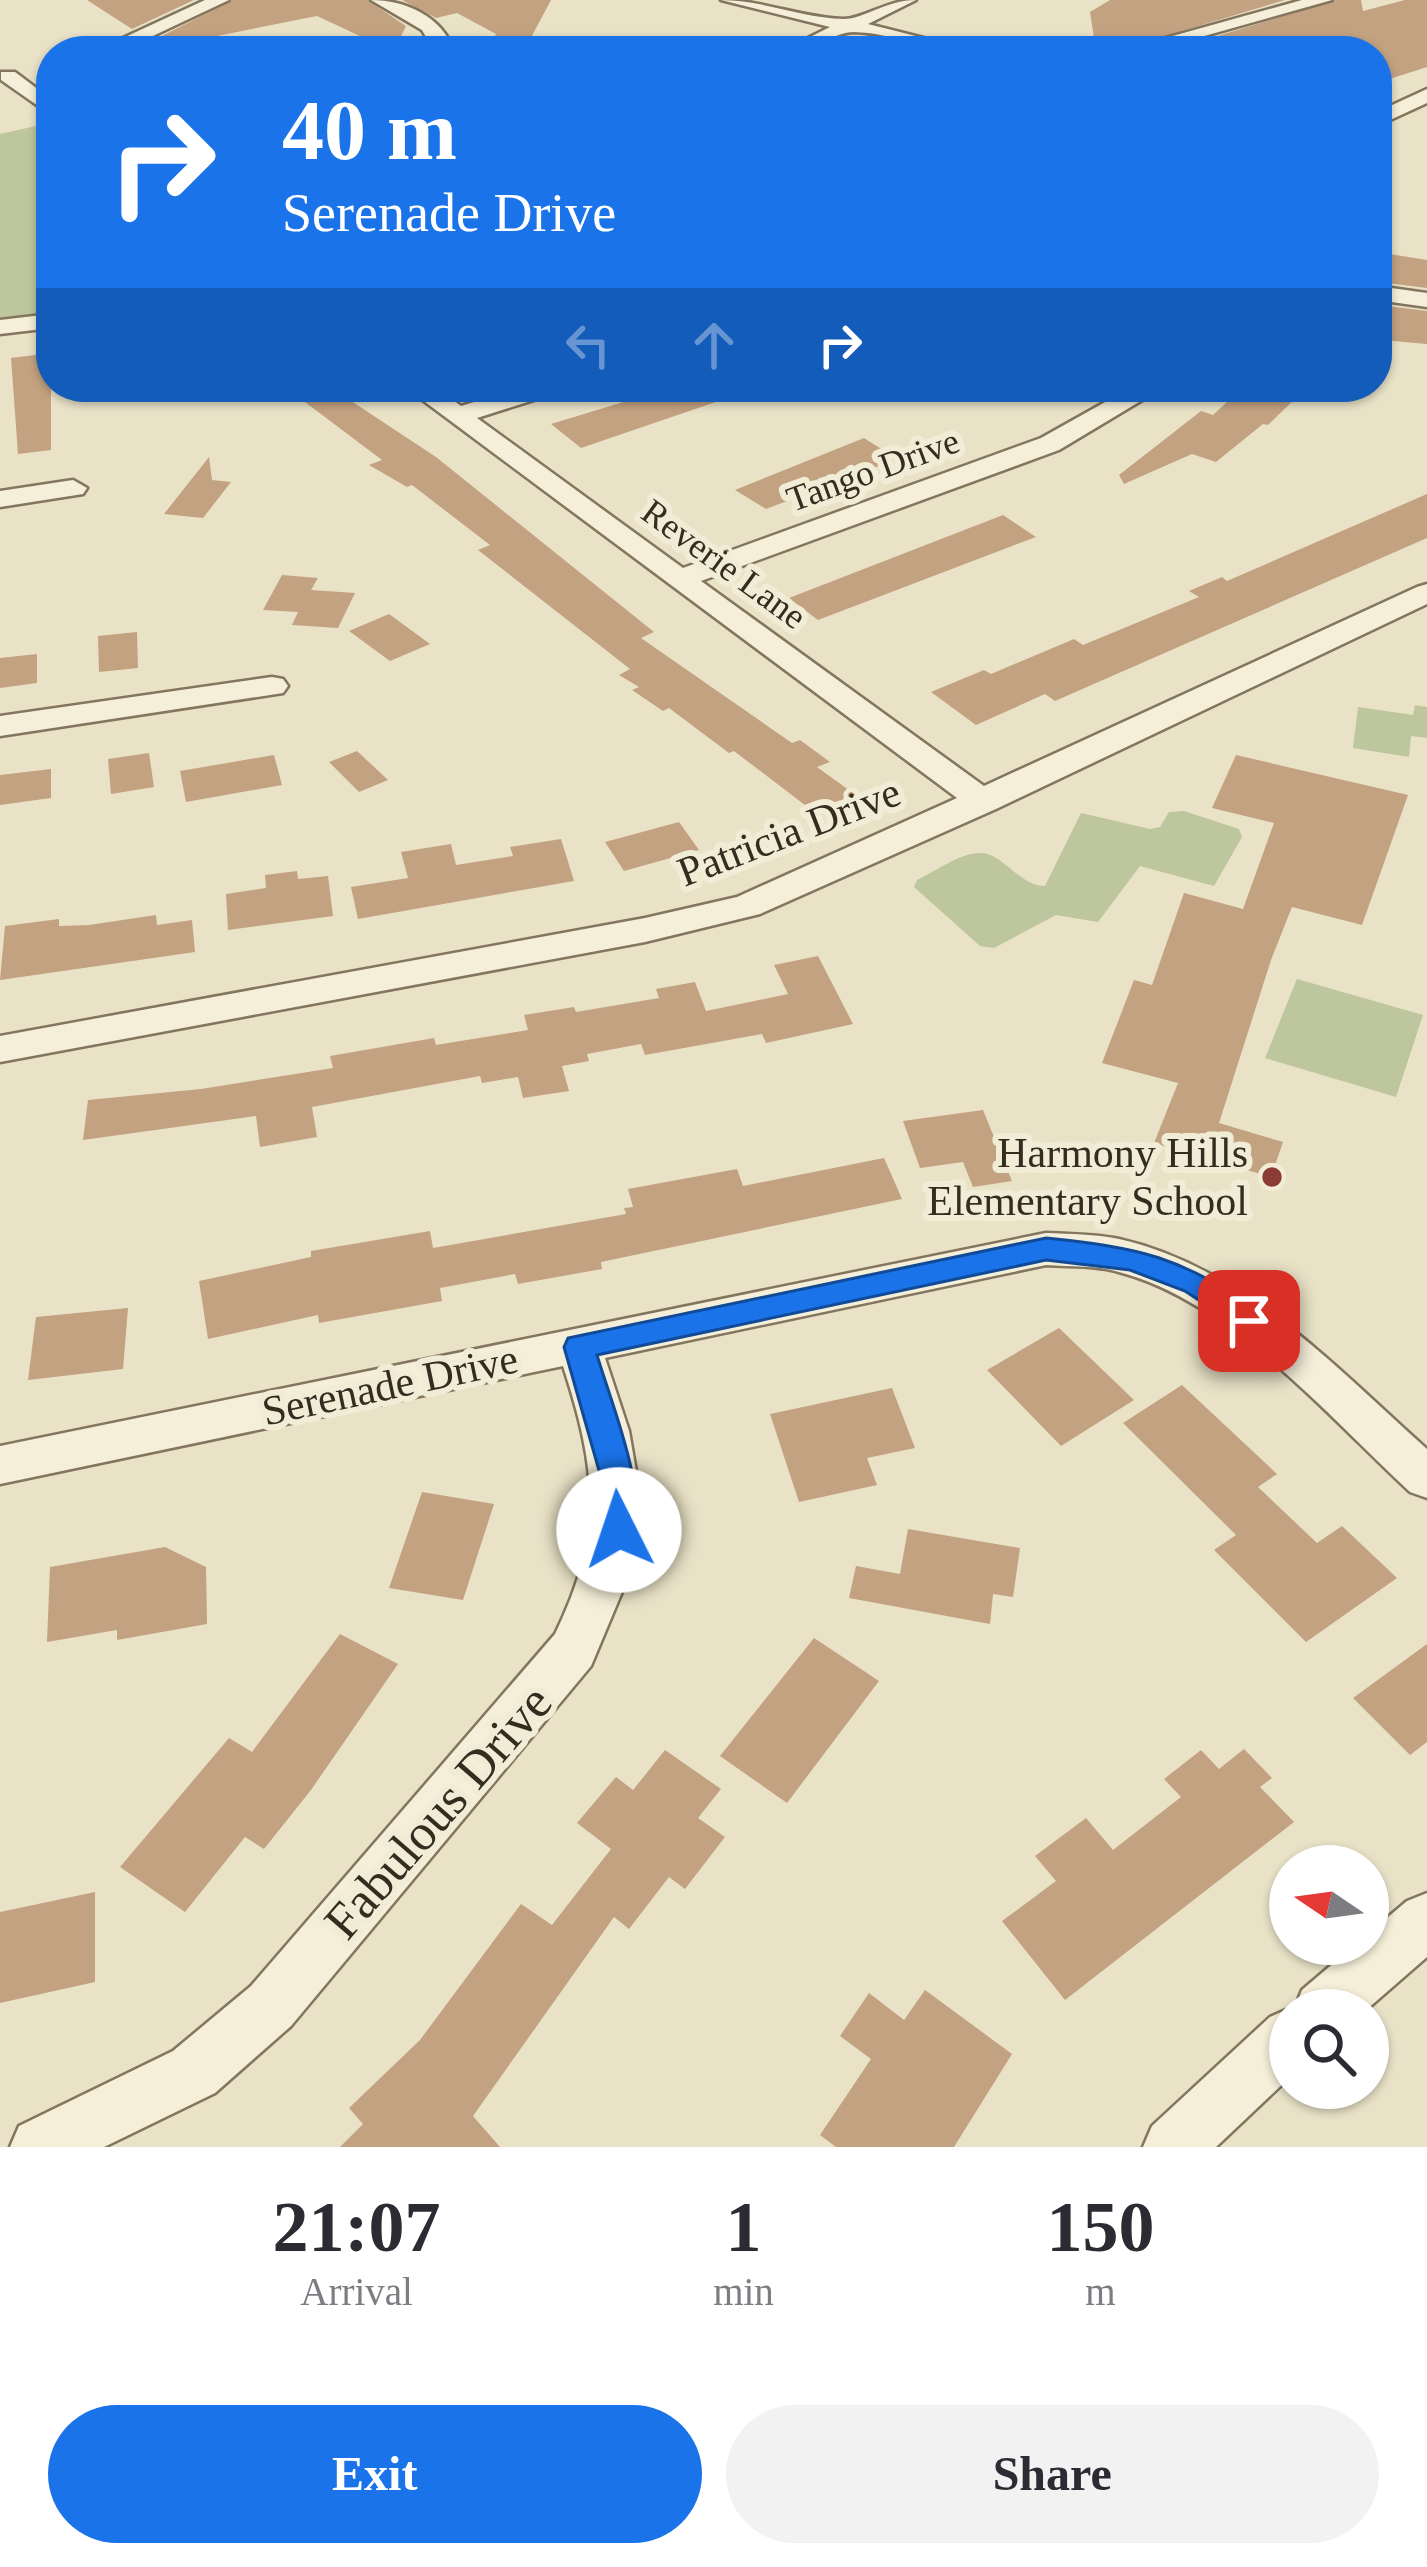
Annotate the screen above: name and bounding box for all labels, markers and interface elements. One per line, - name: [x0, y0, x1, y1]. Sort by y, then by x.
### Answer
- icon: right: [84, 84, 240, 240]
- text: 40 m: [282, 84, 457, 177]
- text: Serenade Drive: [282, 183, 616, 243]
- icon: left: [555, 312, 621, 378]
- icon: ahead: [681, 312, 747, 378]
- icon: right: [807, 312, 873, 378]
- street label: Tango Drive: [781, 420, 965, 520]
- street label: Reverie Lane: [634, 491, 814, 637]
- street label: Patricia Drive: [671, 769, 907, 895]
- place label: Harmony Hills Elementary School: [927, 1130, 1248, 1224]
- marker: Harmony Hills Elementary School: [1259, 1164, 1285, 1190]
- pin: [1198, 1270, 1300, 1372]
- icon: arrive: [1216, 1288, 1282, 1354]
- street label: Serenade Drive: [258, 1335, 522, 1435]
- position arrow: [556, 1467, 682, 1593]
- street label: Fabulous Drive: [313, 1674, 563, 1950]
- north arrow: [1269, 1845, 1389, 1965]
- map controls: [1269, 1845, 1389, 2109]
- button: search: [1269, 1989, 1389, 2109]
- text: 21:07: [273, 2187, 441, 2267]
- text: 1: [725, 2187, 761, 2267]
- text: 150: [1046, 2187, 1154, 2267]
- text: Arrival: [300, 2270, 413, 2313]
- text: min: [713, 2270, 774, 2313]
- text: m: [1085, 2270, 1116, 2313]
- button: Exit: [48, 2405, 702, 2543]
- button: Share: [726, 2405, 1379, 2543]

